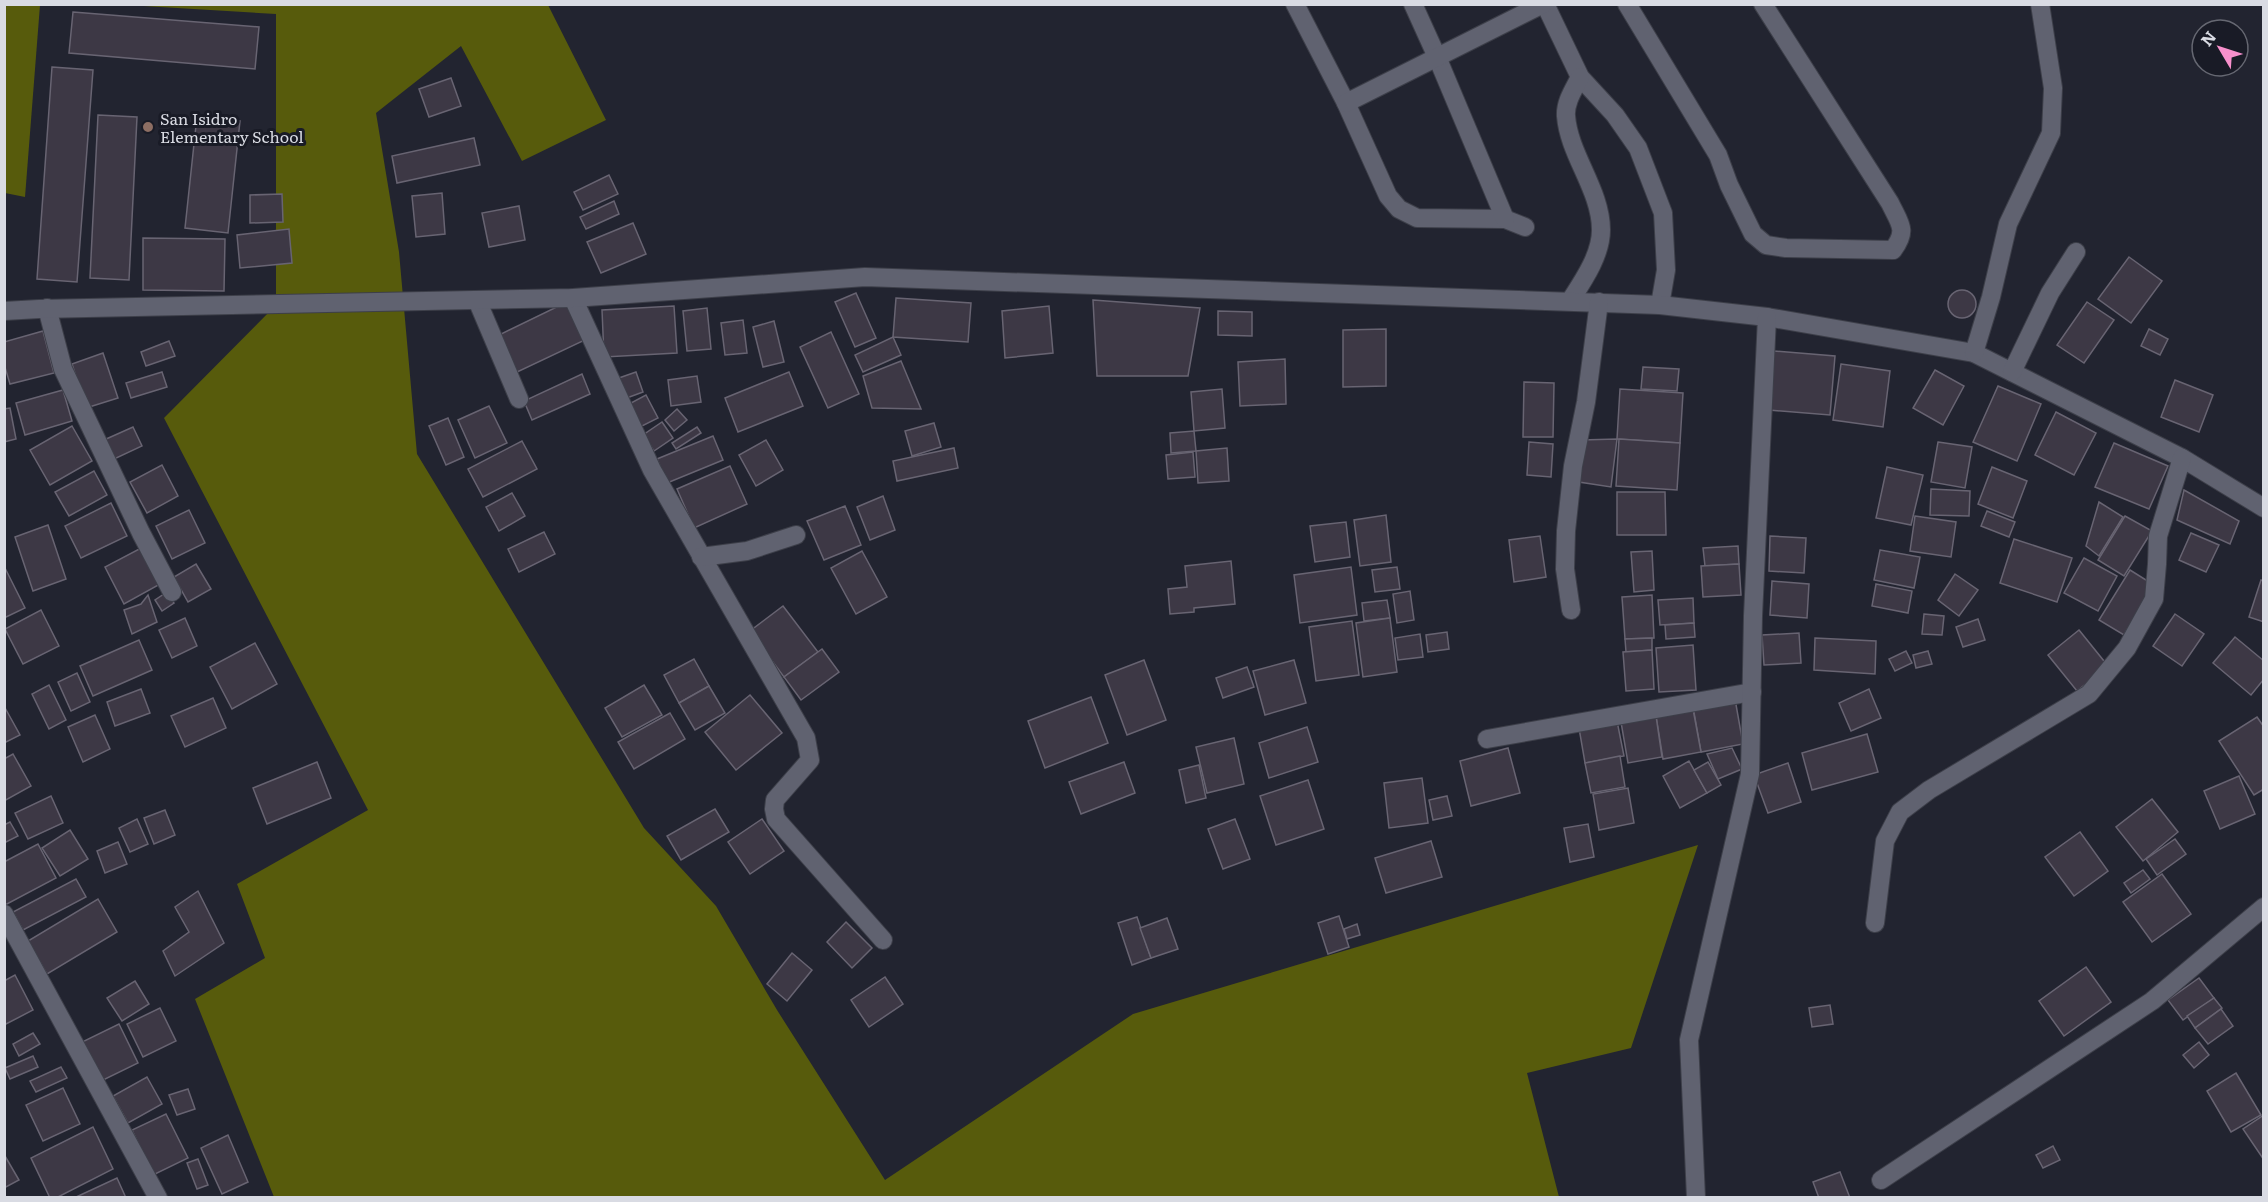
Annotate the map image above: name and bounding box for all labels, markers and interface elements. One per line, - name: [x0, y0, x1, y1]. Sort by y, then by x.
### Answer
- north arrow: [2190, 18, 2250, 78]
- text: N: [2194, 25, 2221, 51]
- place label: San Isidro Elementary School: [160, 106, 304, 148]
- marker: San Isidro Elementary School: [141, 120, 155, 134]

